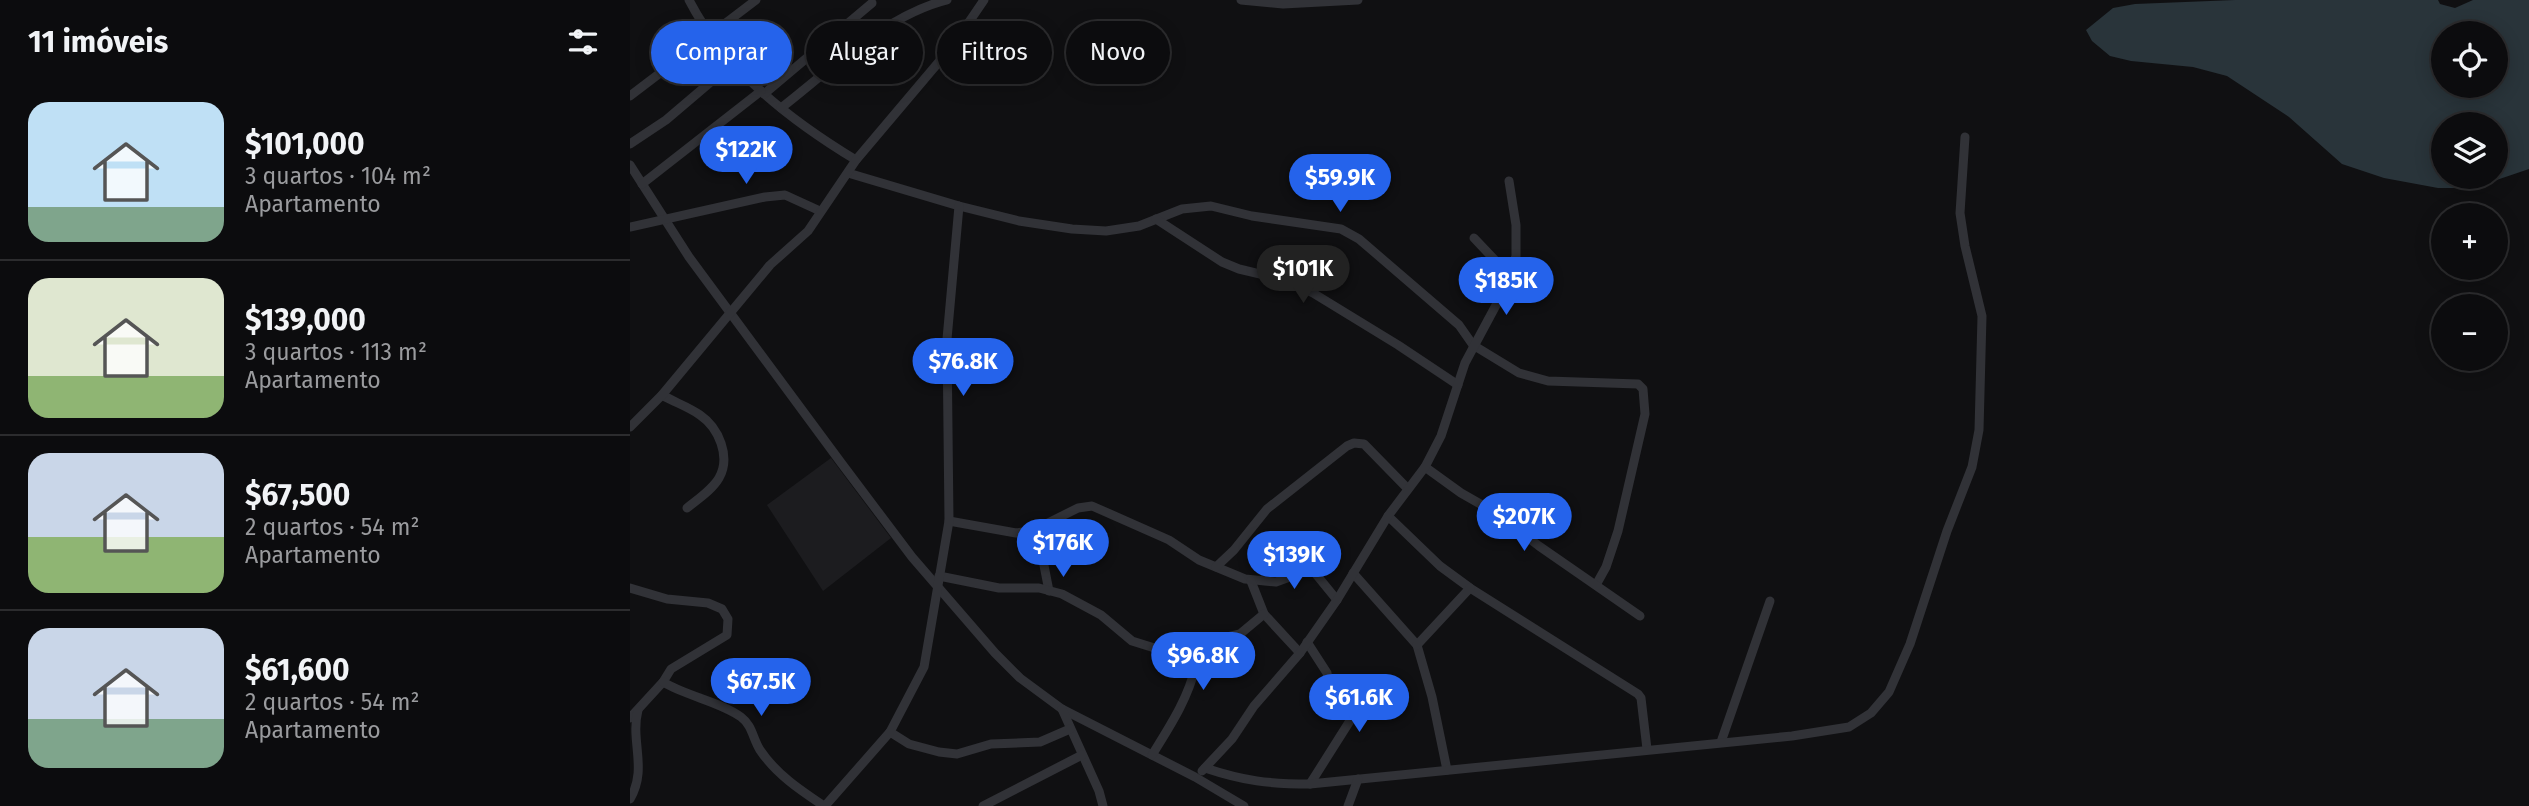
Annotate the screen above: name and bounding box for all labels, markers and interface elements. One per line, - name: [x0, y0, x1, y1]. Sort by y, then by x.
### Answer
- chip: Comprar: [651, 21, 792, 84]
- chip: Alugar: [806, 21, 923, 84]
- chip: Filtros: [937, 21, 1052, 84]
- chip: Novo: [1066, 21, 1170, 84]
- map controls: [2431, 21, 2508, 371]
- button: locate: [2431, 21, 2508, 98]
- icon: filters: [564, 23, 602, 61]
- text: 11 imóveis: [28, 24, 168, 60]
- button: layers: [2431, 112, 2508, 189]
- text: $101,000: [245, 126, 365, 162]
- pin: $122K: [697, 127, 795, 186]
- icon: home: [84, 130, 168, 214]
- text: $122K: [716, 135, 776, 163]
- pin: $59.9K: [1283, 154, 1397, 214]
- text: 3 quartos · 104 m²: [245, 162, 431, 190]
- text: $59.9K: [1305, 163, 1375, 191]
- text: Apartamento: [245, 190, 381, 218]
- button: +: [2431, 203, 2508, 280]
- pin: $101K: [1254, 246, 1352, 305]
- text: $101K: [1273, 254, 1333, 282]
- pin: $185K: [1457, 258, 1555, 317]
- text: $185K: [1475, 266, 1537, 294]
- button: −: [2431, 294, 2508, 371]
- text: $139,000: [245, 302, 366, 338]
- icon: home: [84, 306, 168, 390]
- text: 3 quartos · 113 m²: [245, 338, 427, 366]
- pin: $76.8K: [906, 338, 1020, 398]
- text: $76.8K: [929, 347, 997, 375]
- text: Apartamento: [245, 366, 381, 394]
- text: $67,500: [245, 477, 350, 513]
- icon: home: [84, 481, 168, 565]
- pin: $207K: [1475, 494, 1573, 553]
- text: $207K: [1493, 502, 1555, 530]
- text: 2 quartos · 54 m²: [245, 513, 420, 541]
- pin: $176K: [1014, 520, 1112, 579]
- text: $176K: [1033, 528, 1093, 556]
- pin: $139K: [1245, 532, 1343, 591]
- text: $139K: [1263, 540, 1325, 568]
- text: Apartamento: [245, 541, 381, 569]
- pin: $96.8K: [1146, 632, 1260, 692]
- text: $96.8K: [1167, 641, 1239, 669]
- text: $61,600: [245, 652, 350, 688]
- icon: home: [84, 656, 168, 740]
- pin: $67.5K: [704, 658, 818, 718]
- text: $67.5K: [727, 667, 795, 695]
- pin: $61.6K: [1302, 674, 1416, 734]
- text: $61.6K: [1325, 683, 1393, 711]
- text: 2 quartos · 54 m²: [245, 688, 420, 716]
- text: Apartamento: [245, 716, 381, 744]

